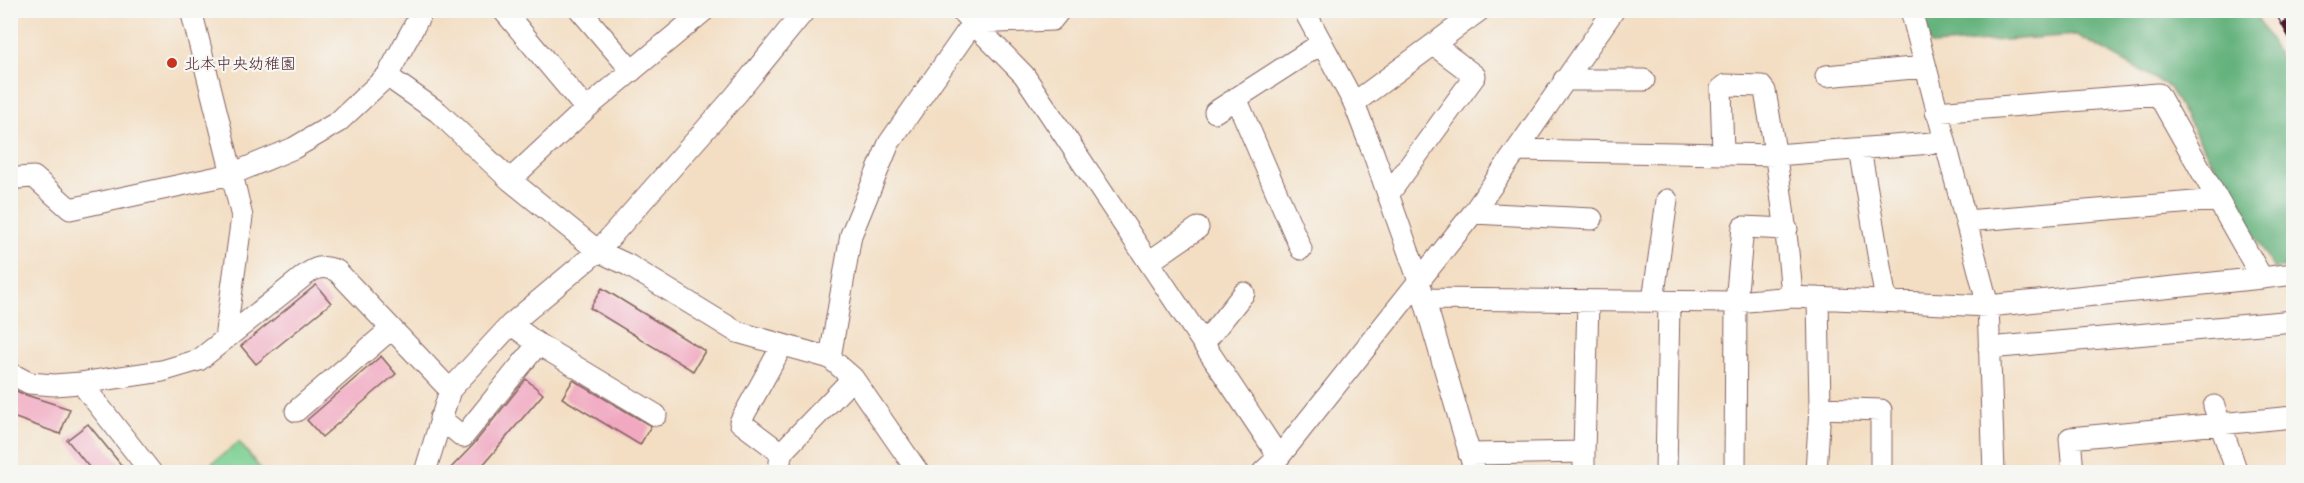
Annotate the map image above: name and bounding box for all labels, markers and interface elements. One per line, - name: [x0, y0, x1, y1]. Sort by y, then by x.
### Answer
- place label: 北本中央幼稚園: [184, 55, 296, 73]
- marker: 北本中央幼稚園: [165, 56, 179, 70]

